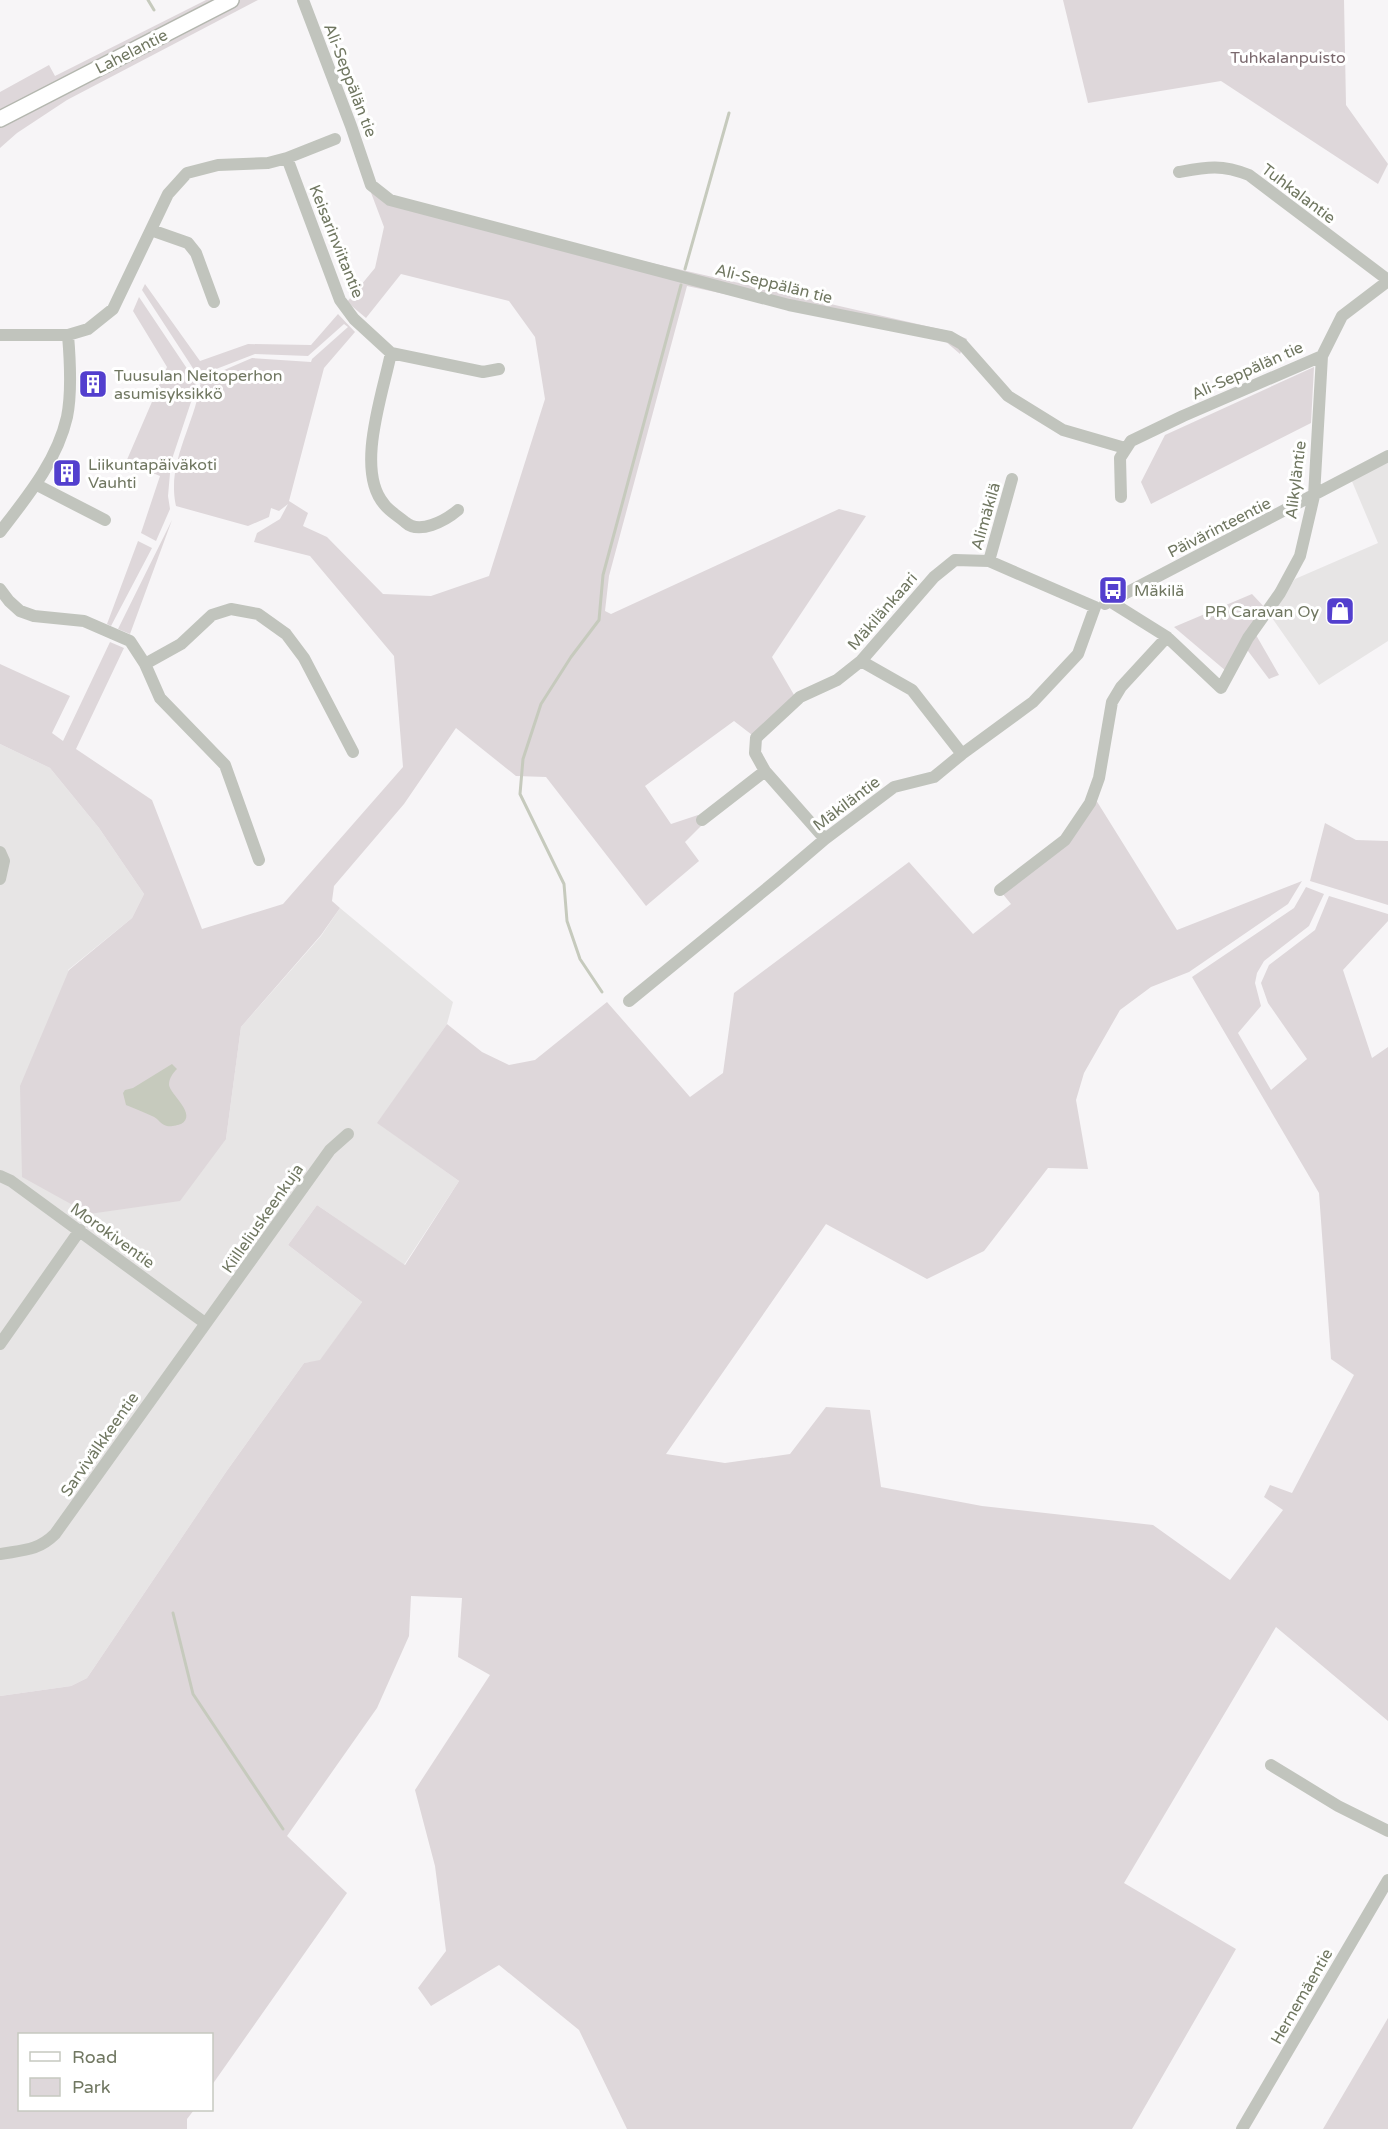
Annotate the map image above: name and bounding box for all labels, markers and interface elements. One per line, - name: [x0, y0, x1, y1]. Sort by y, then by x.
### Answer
- street label: Ali-Seppälän tie: [319, 21, 381, 140]
- street label: Lahelantie: [92, 25, 171, 79]
- park label: Tuhkalanpuisto: [1230, 48, 1346, 68]
- street label: Tuhkalantie: [1257, 159, 1339, 228]
- street label: Keisarinviitantie: [304, 182, 368, 301]
- street label: Ali-Seppälän tie: [713, 260, 834, 308]
- street label: Ali-Seppälän tie: [1188, 337, 1306, 404]
- place label: Tuusulan Neitoperhon asumisyksikkö: [114, 366, 282, 404]
- building icon: Tuusulan Neitoperhon asumisyksikkö: [77, 368, 109, 400]
- street label: Alikyläntie: [1281, 440, 1311, 520]
- place label: Liikuntapäiväkoti Vauhti: [88, 455, 217, 493]
- building icon: Liikuntapäiväkoti Vauhti: [51, 457, 83, 489]
- street label: Alimäkilä: [967, 480, 1005, 552]
- street label: Päivärinteentie: [1164, 493, 1274, 562]
- street label: Mäkilänkaari: [844, 569, 922, 655]
- bus stop icon: Mäkilä: [1097, 574, 1129, 606]
- place label: Mäkilä: [1134, 581, 1184, 601]
- shop icon: PR Caravan Oy: [1324, 595, 1356, 627]
- place label: PR Caravan Oy: [1205, 602, 1319, 622]
- street label: Mäkiläntie: [809, 772, 884, 836]
- street label: Kiilleliuskeenkuja: [218, 1160, 308, 1277]
- street label: Morokiventie: [66, 1198, 159, 1273]
- street label: Sarvivälkkeentie: [56, 1388, 143, 1501]
- street label: Hernemäentie: [1266, 1945, 1337, 2048]
- legend: [18, 2033, 213, 2111]
- text: Road: [72, 2046, 117, 2068]
- text: Park: [72, 2076, 111, 2098]

